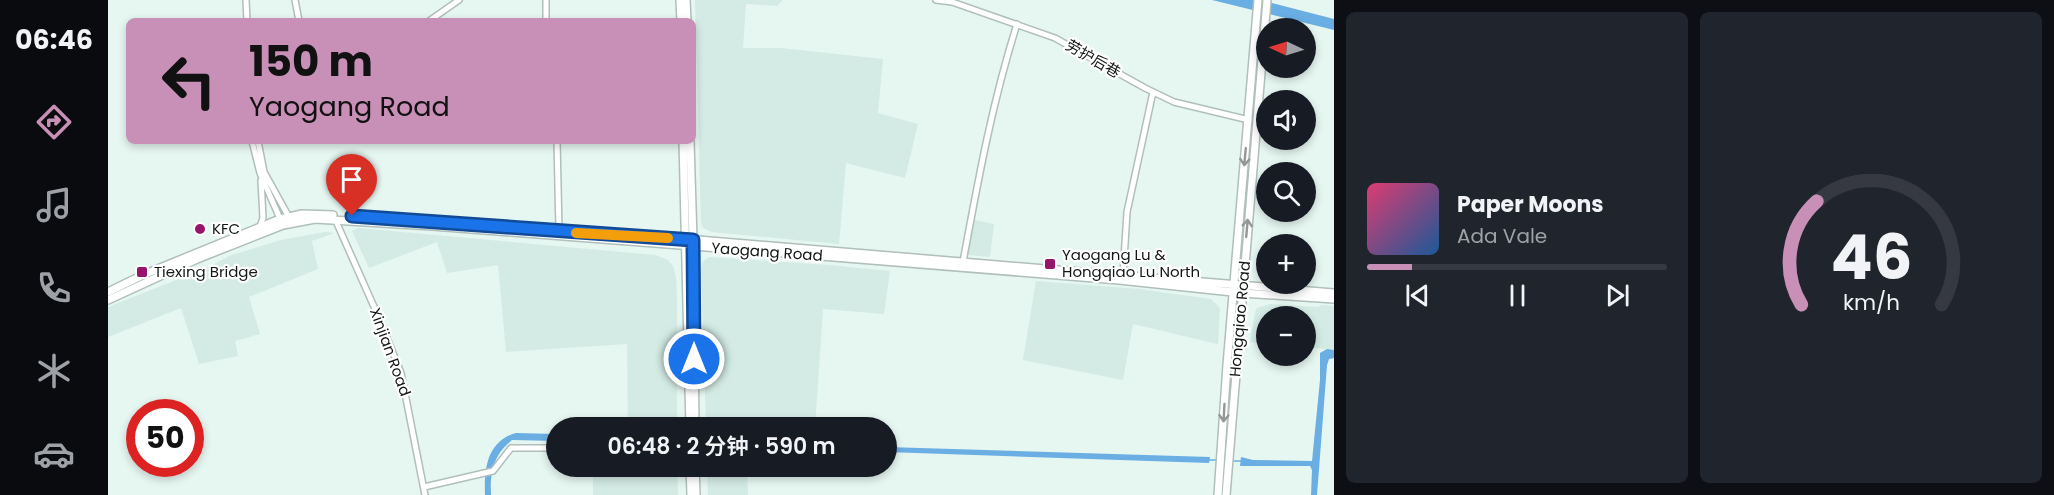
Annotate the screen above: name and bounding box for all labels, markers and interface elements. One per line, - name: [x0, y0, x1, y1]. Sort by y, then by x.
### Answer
- north arrow: [1256, 18, 1316, 78]
- map controls: [1256, 18, 1316, 366]
- text: 06:46: [15, 21, 93, 58]
- text: 150 m: [249, 32, 373, 91]
- street label: 劳护后巷: [1062, 34, 1124, 83]
- icon: left: [150, 42, 228, 120]
- text: Yaogang Road: [249, 88, 450, 125]
- button: sound: [1256, 90, 1316, 150]
- icon: directions: [33, 101, 75, 143]
- one-way arrow: [1239, 147, 1250, 166]
- pin: [326, 154, 377, 216]
- button: search: [1256, 162, 1316, 222]
- icon: arrive: [335, 163, 368, 196]
- icon: music: [33, 184, 75, 226]
- text: Paper Moons: [1457, 189, 1604, 220]
- text: 46: [1830, 213, 1912, 301]
- place label: KFC: [212, 218, 240, 239]
- one-way arrow: [1242, 219, 1253, 239]
- marker: KFC: [193, 222, 207, 236]
- text: Ada Vale: [1457, 222, 1547, 250]
- button: +: [1256, 234, 1316, 294]
- street label: Yaogang Road: [711, 237, 823, 266]
- place label: Yaogang Lu & Hongqiao Lu North: [1062, 244, 1200, 282]
- marker: Yaogang Lu & Hongqiao Lu North: [1043, 257, 1057, 271]
- street label: Hongqiao Road: [1224, 260, 1255, 378]
- place label: Tiexing Bridge: [154, 261, 258, 282]
- marker: Tiexing Bridge: [135, 265, 149, 279]
- icon: phone: [33, 267, 75, 309]
- icon: previous: [1401, 279, 1434, 312]
- icon: pause: [1501, 279, 1534, 312]
- icon: next: [1601, 279, 1634, 312]
- text: km/h: [1842, 287, 1900, 318]
- street label: Xinjian Road: [365, 305, 416, 399]
- button: −: [1256, 306, 1316, 366]
- position arrow: [662, 327, 726, 391]
- icon: climate: [33, 350, 75, 392]
- speed limit sign: 50: [126, 399, 204, 477]
- one-way arrow: [1218, 402, 1229, 422]
- text: 06:48 · 2 分钟 · 590 m: [608, 431, 835, 462]
- icon: car: [33, 433, 75, 475]

